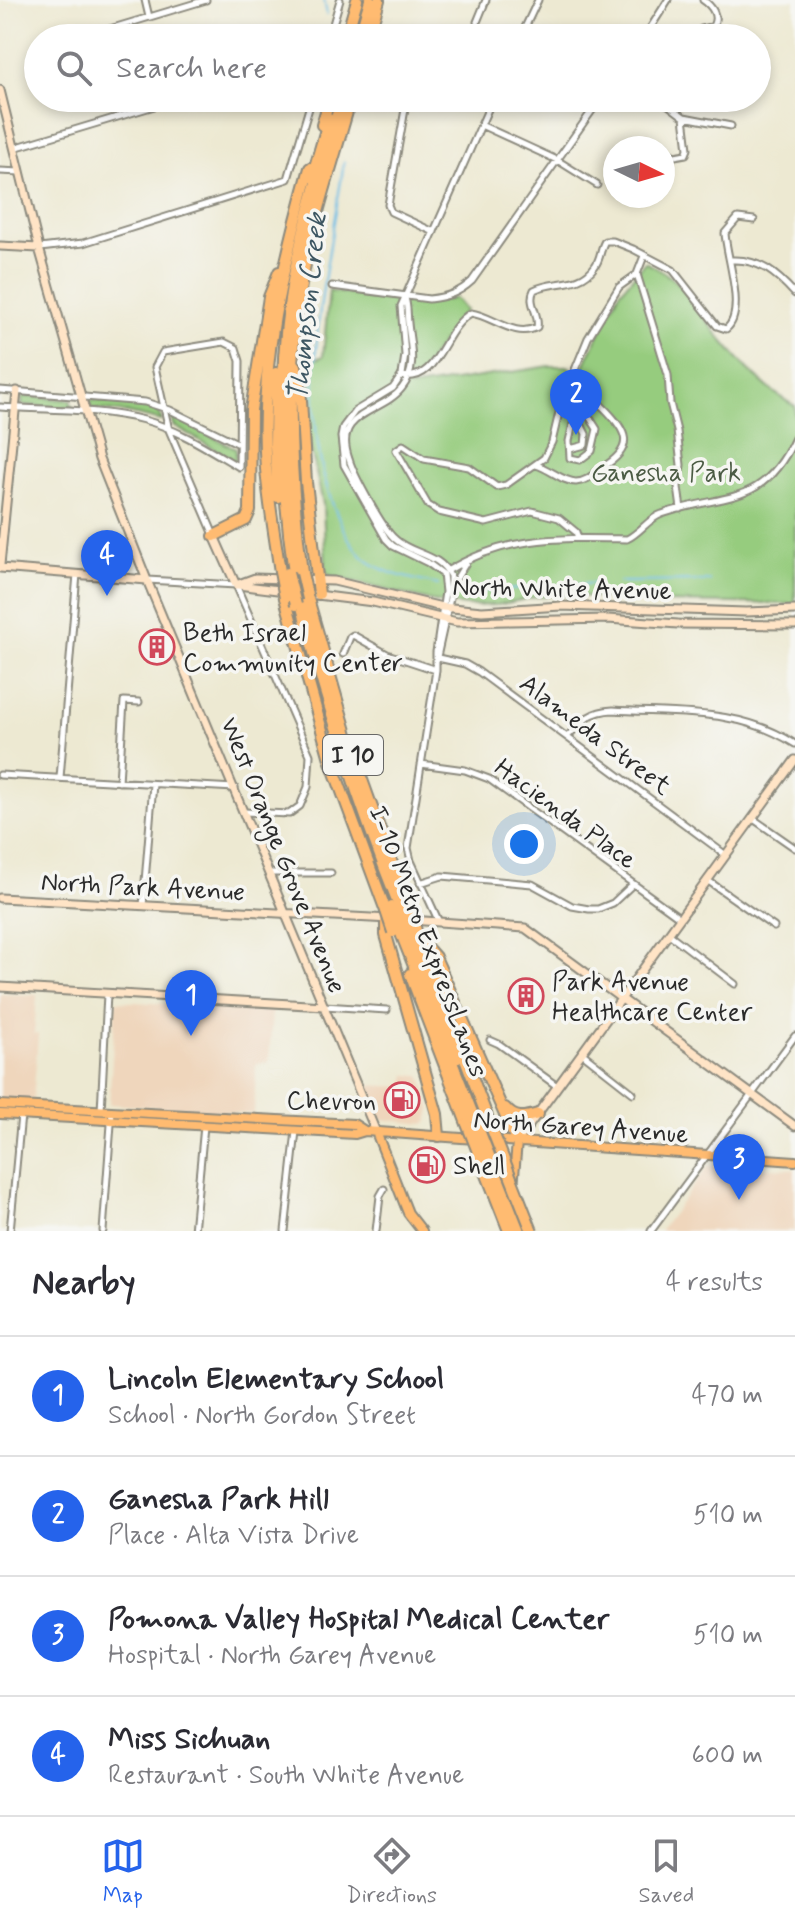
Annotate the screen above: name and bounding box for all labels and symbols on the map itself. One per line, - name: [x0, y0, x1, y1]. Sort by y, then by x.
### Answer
- north arrow: [603, 136, 675, 208]
- water label: Thompson Creek: [280, 210, 337, 403]
- pin: 2: [550, 369, 602, 435]
- park label: Ganesha Park: [591, 457, 741, 491]
- pin: 4: [81, 530, 133, 596]
- street label: North White Avenue: [452, 571, 672, 609]
- place label: Beth Israel Community Center: [183, 617, 403, 681]
- building icon: Beth Israel Community Center: [138, 628, 176, 666]
- street label: Alameda Street: [512, 667, 678, 804]
- street label: West Orange Grove Avenue: [209, 713, 353, 999]
- road number: I 10: [323, 735, 383, 775]
- street label: Hacienda Place: [487, 751, 643, 878]
- street label: I-10 Metro ExpressLanes: [360, 801, 495, 1082]
- your location: [504, 824, 544, 864]
- street label: North Park Avenue: [40, 866, 246, 910]
- place label: Park Avenue Healthcare Center: [552, 966, 753, 1030]
- pin: 1: [165, 970, 217, 1036]
- building icon: Park Avenue Healthcare Center: [507, 977, 545, 1015]
- fuel station icon: Chevron: [383, 1081, 421, 1119]
- place label: Chevron: [286, 1085, 376, 1119]
- street label: North Garey Avenue: [472, 1104, 690, 1152]
- pin: 3: [713, 1134, 765, 1200]
- fuel station icon: Shell: [408, 1146, 446, 1184]
- place label: Shell: [453, 1150, 505, 1184]

